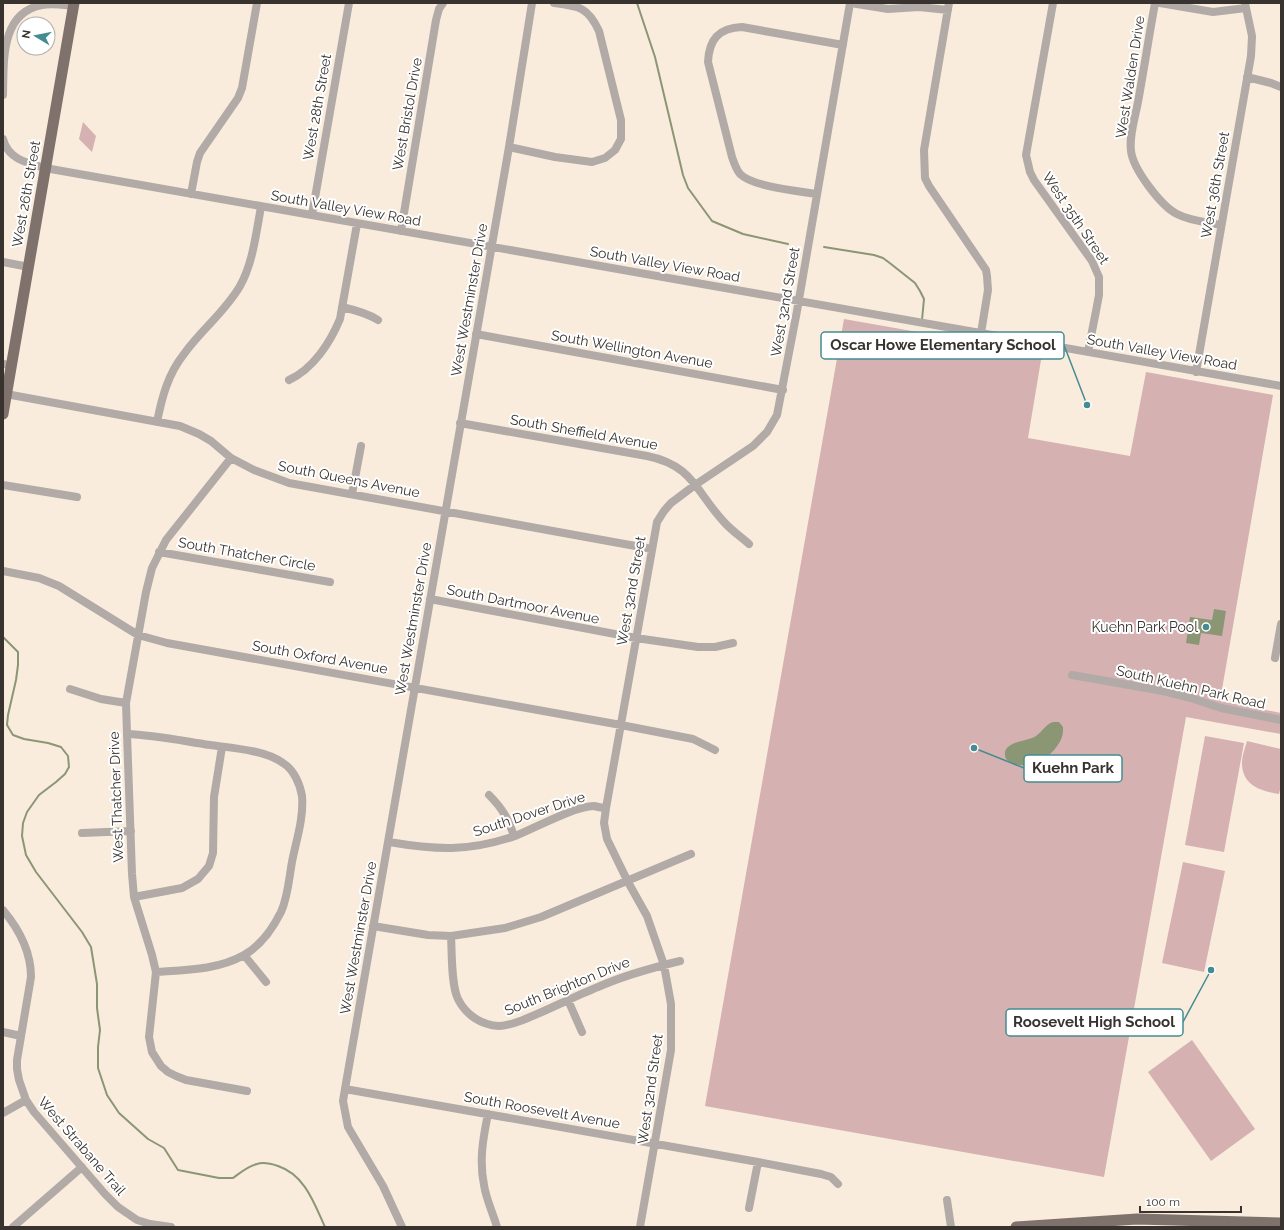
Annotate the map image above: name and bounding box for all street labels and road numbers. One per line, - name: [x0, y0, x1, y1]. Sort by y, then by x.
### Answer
- street label: West Walden Drive: [1112, 15, 1148, 139]
- street label: West 28th Street: [300, 52, 334, 161]
- street label: West Bristol Drive: [389, 56, 425, 172]
- street label: West 36th Street: [1198, 130, 1232, 240]
- street label: West 26th Street: [9, 139, 43, 249]
- street label: West 35th Street: [1039, 169, 1113, 267]
- street label: South Valley View Road: [270, 187, 422, 229]
- street label: West Westminster Drive: [448, 222, 490, 378]
- street label: South Valley View Road: [589, 243, 741, 285]
- street label: West 32nd Street: [767, 246, 803, 358]
- street label: South Wellington Avenue: [550, 327, 714, 371]
- street label: South Valley View Road: [1086, 331, 1238, 373]
- street label: South Sheffield Avenue: [509, 411, 659, 453]
- street label: South Queens Avenue: [277, 457, 421, 501]
- street label: South Thatcher Circle: [177, 534, 317, 574]
- street label: West 32nd Street: [613, 535, 649, 647]
- street label: West Westminster Drive: [392, 541, 434, 697]
- street label: South Dartmoor Avenue: [445, 581, 601, 627]
- street label: South Oxford Avenue: [251, 637, 389, 677]
- street label: South Kuehn Park Road: [1115, 662, 1267, 712]
- street label: West Thatcher Drive: [106, 731, 126, 863]
- street label: South Dover Drive: [471, 788, 587, 840]
- street label: West Westminster Drive: [337, 860, 379, 1016]
- street label: South Brighton Drive: [502, 954, 632, 1018]
- street label: West 32nd Street: [634, 1033, 666, 1145]
- street label: South Roosevelt Avenue: [463, 1088, 621, 1132]
- street label: West Strabane Trail: [35, 1094, 129, 1199]

